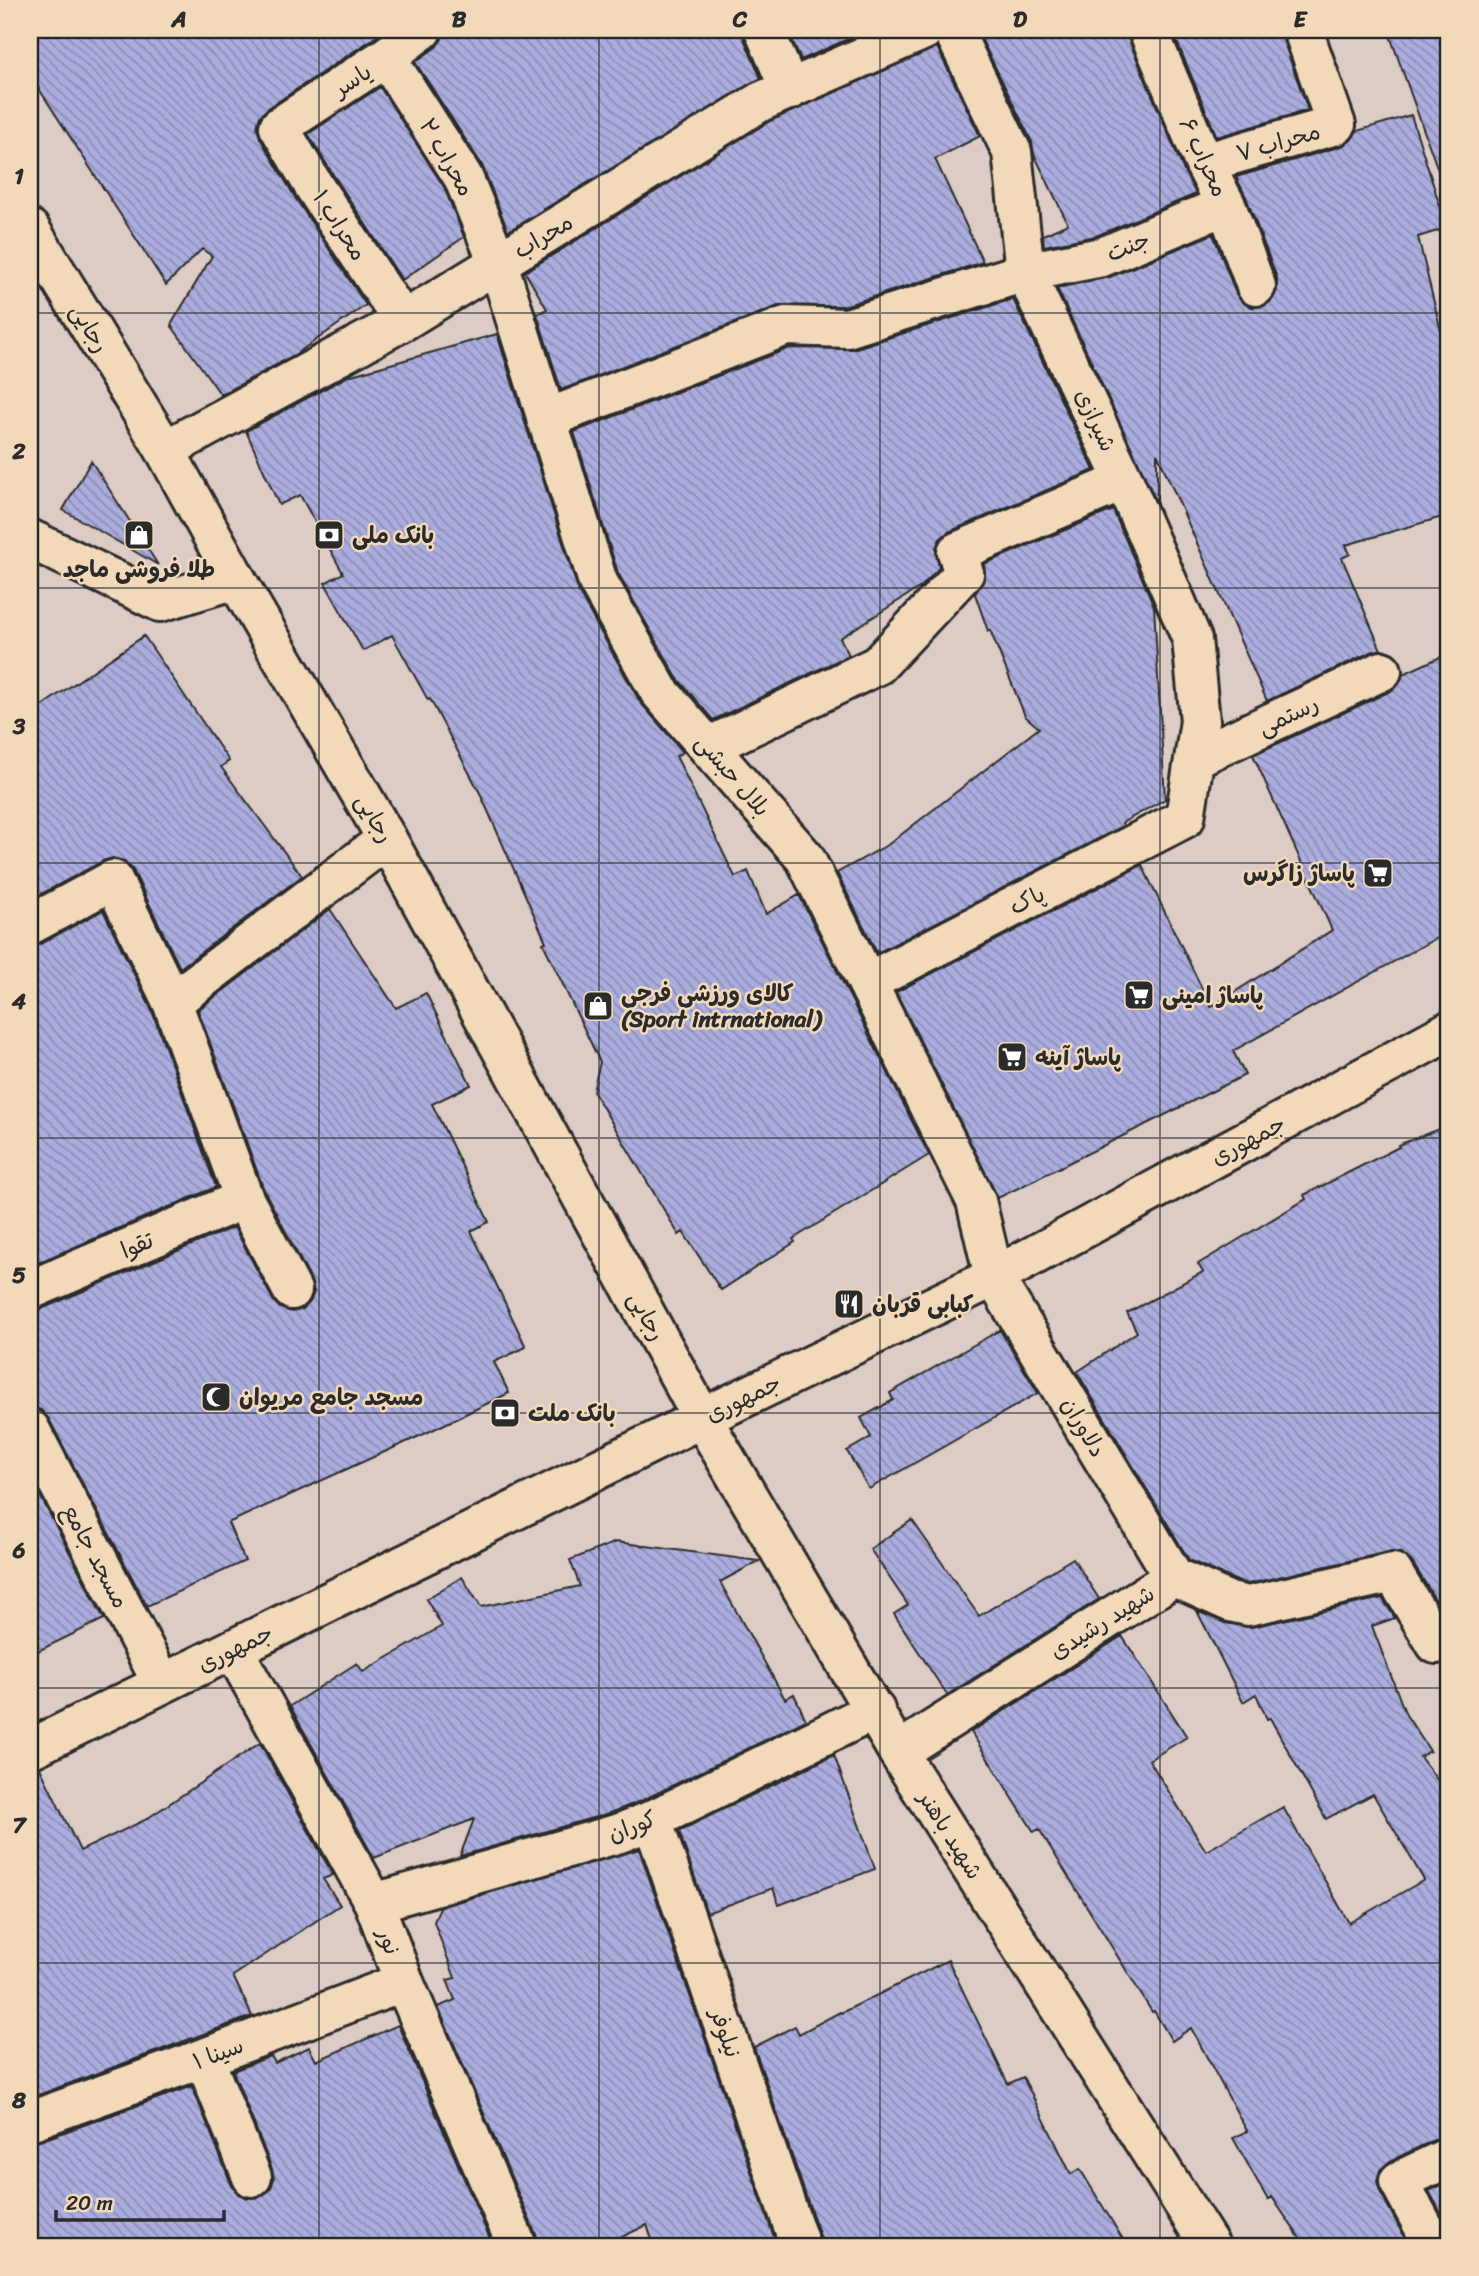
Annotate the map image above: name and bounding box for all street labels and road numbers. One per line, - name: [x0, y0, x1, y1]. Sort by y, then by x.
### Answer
- street label: یاسر: [323, 52, 380, 110]
- street label: محراب ۲: [407, 110, 486, 205]
- street label: محراب ۶: [1167, 110, 1240, 204]
- street label: محراب ۷: [1231, 111, 1325, 174]
- street label: محراب ۱: [301, 181, 378, 269]
- street label: محراب: [505, 202, 581, 271]
- street label: جنت: [1100, 219, 1156, 274]
- street label: رجایی: [59, 295, 121, 361]
- street label: شیرازی: [1063, 382, 1128, 459]
- street label: رستمی: [1251, 683, 1326, 748]
- street label: بلال حبشی: [684, 724, 781, 827]
- street label: رجایی: [344, 785, 405, 851]
- street label: پاک: [1002, 874, 1053, 927]
- street label: جمهوری: [1203, 1103, 1293, 1177]
- street label: تقوا: [114, 1220, 161, 1271]
- street label: رجایی: [616, 1284, 677, 1349]
- street label: جمهوری: [698, 1362, 788, 1434]
- street label: دلاوران: [1049, 1389, 1118, 1466]
- street label: مسجد جامع: [51, 1496, 140, 1616]
- street label: شهید رشیدی: [1041, 1574, 1163, 1671]
- street label: جمهوری: [190, 1612, 280, 1684]
- street label: شهید باهنر: [906, 1781, 994, 1888]
- street label: کوران: [602, 1798, 663, 1854]
- street label: نور: [364, 1920, 412, 1961]
- street label: نیلوفر: [697, 2001, 753, 2063]
- street label: سینا ۱: [186, 2025, 250, 2082]

